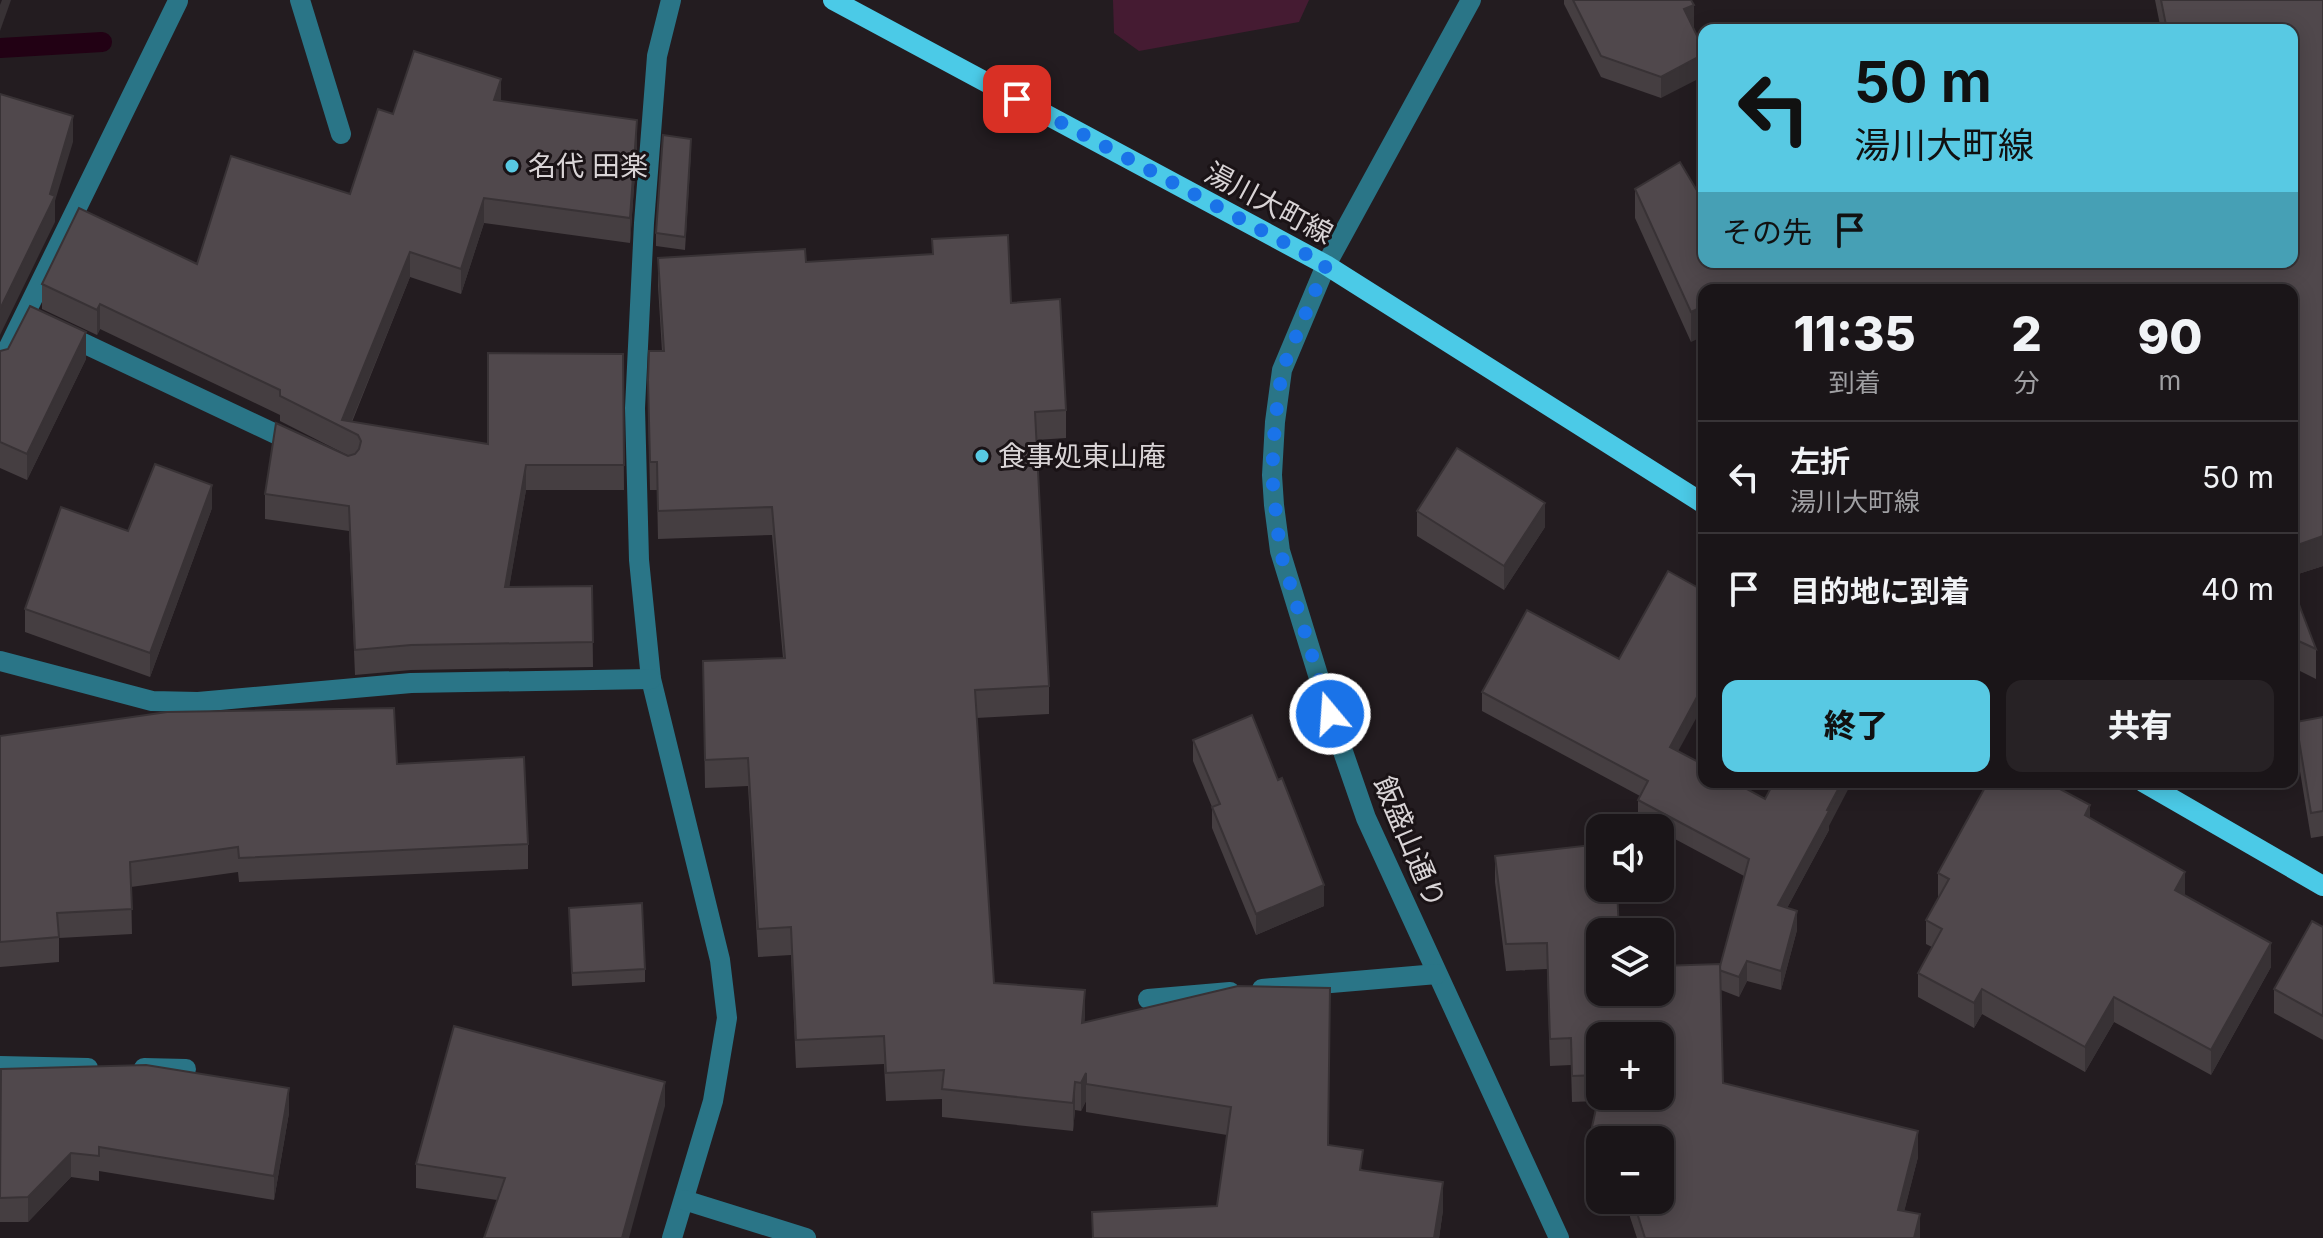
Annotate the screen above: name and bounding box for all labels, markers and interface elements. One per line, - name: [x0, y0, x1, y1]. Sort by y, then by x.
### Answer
- text: 50 m: [1854, 48, 1992, 116]
- icon: left: [1722, 56, 1826, 160]
- pin: [983, 65, 1051, 133]
- icon: arrive: [995, 77, 1039, 121]
- text: 湯川大町線: [1854, 123, 2034, 167]
- place label: 名代 田楽: [528, 149, 648, 183]
- street label: 湯川大町線: [1199, 155, 1339, 251]
- marker: 名代 田楽: [503, 157, 521, 175]
- icon: arrive: [1828, 208, 1872, 252]
- text: その先: [1722, 214, 1812, 250]
- text: 11:35: [1794, 304, 1916, 363]
- text: 2: [2011, 304, 2042, 363]
- text: 90: [2137, 307, 2202, 366]
- text: m: [2159, 365, 2181, 396]
- text: 到着: [1829, 367, 1881, 398]
- text: 分: [2014, 367, 2040, 398]
- place label: 食事処東山庵: [998, 439, 1166, 473]
- text: 左折: [1790, 443, 1850, 479]
- marker: 食事処東山庵: [973, 447, 991, 465]
- icon: left: [1722, 455, 1766, 499]
- text: 50 m: [2202, 459, 2274, 495]
- text: 湯川大町線: [1790, 486, 1920, 517]
- icon: arrive: [1722, 567, 1766, 611]
- text: 40 m: [2201, 571, 2274, 607]
- text: 目的地に到着: [1790, 573, 1970, 609]
- position arrow: [1288, 672, 1372, 756]
- button: 終了: [1722, 680, 1990, 772]
- button: 共有: [2006, 680, 2274, 772]
- street label: 飯盛山通り: [1367, 771, 1453, 913]
- map controls: [1586, 814, 1674, 1214]
- button: sound: [1586, 814, 1674, 902]
- button: layers: [1586, 918, 1674, 1006]
- button: +: [1586, 1022, 1674, 1110]
- button: −: [1586, 1126, 1674, 1214]

